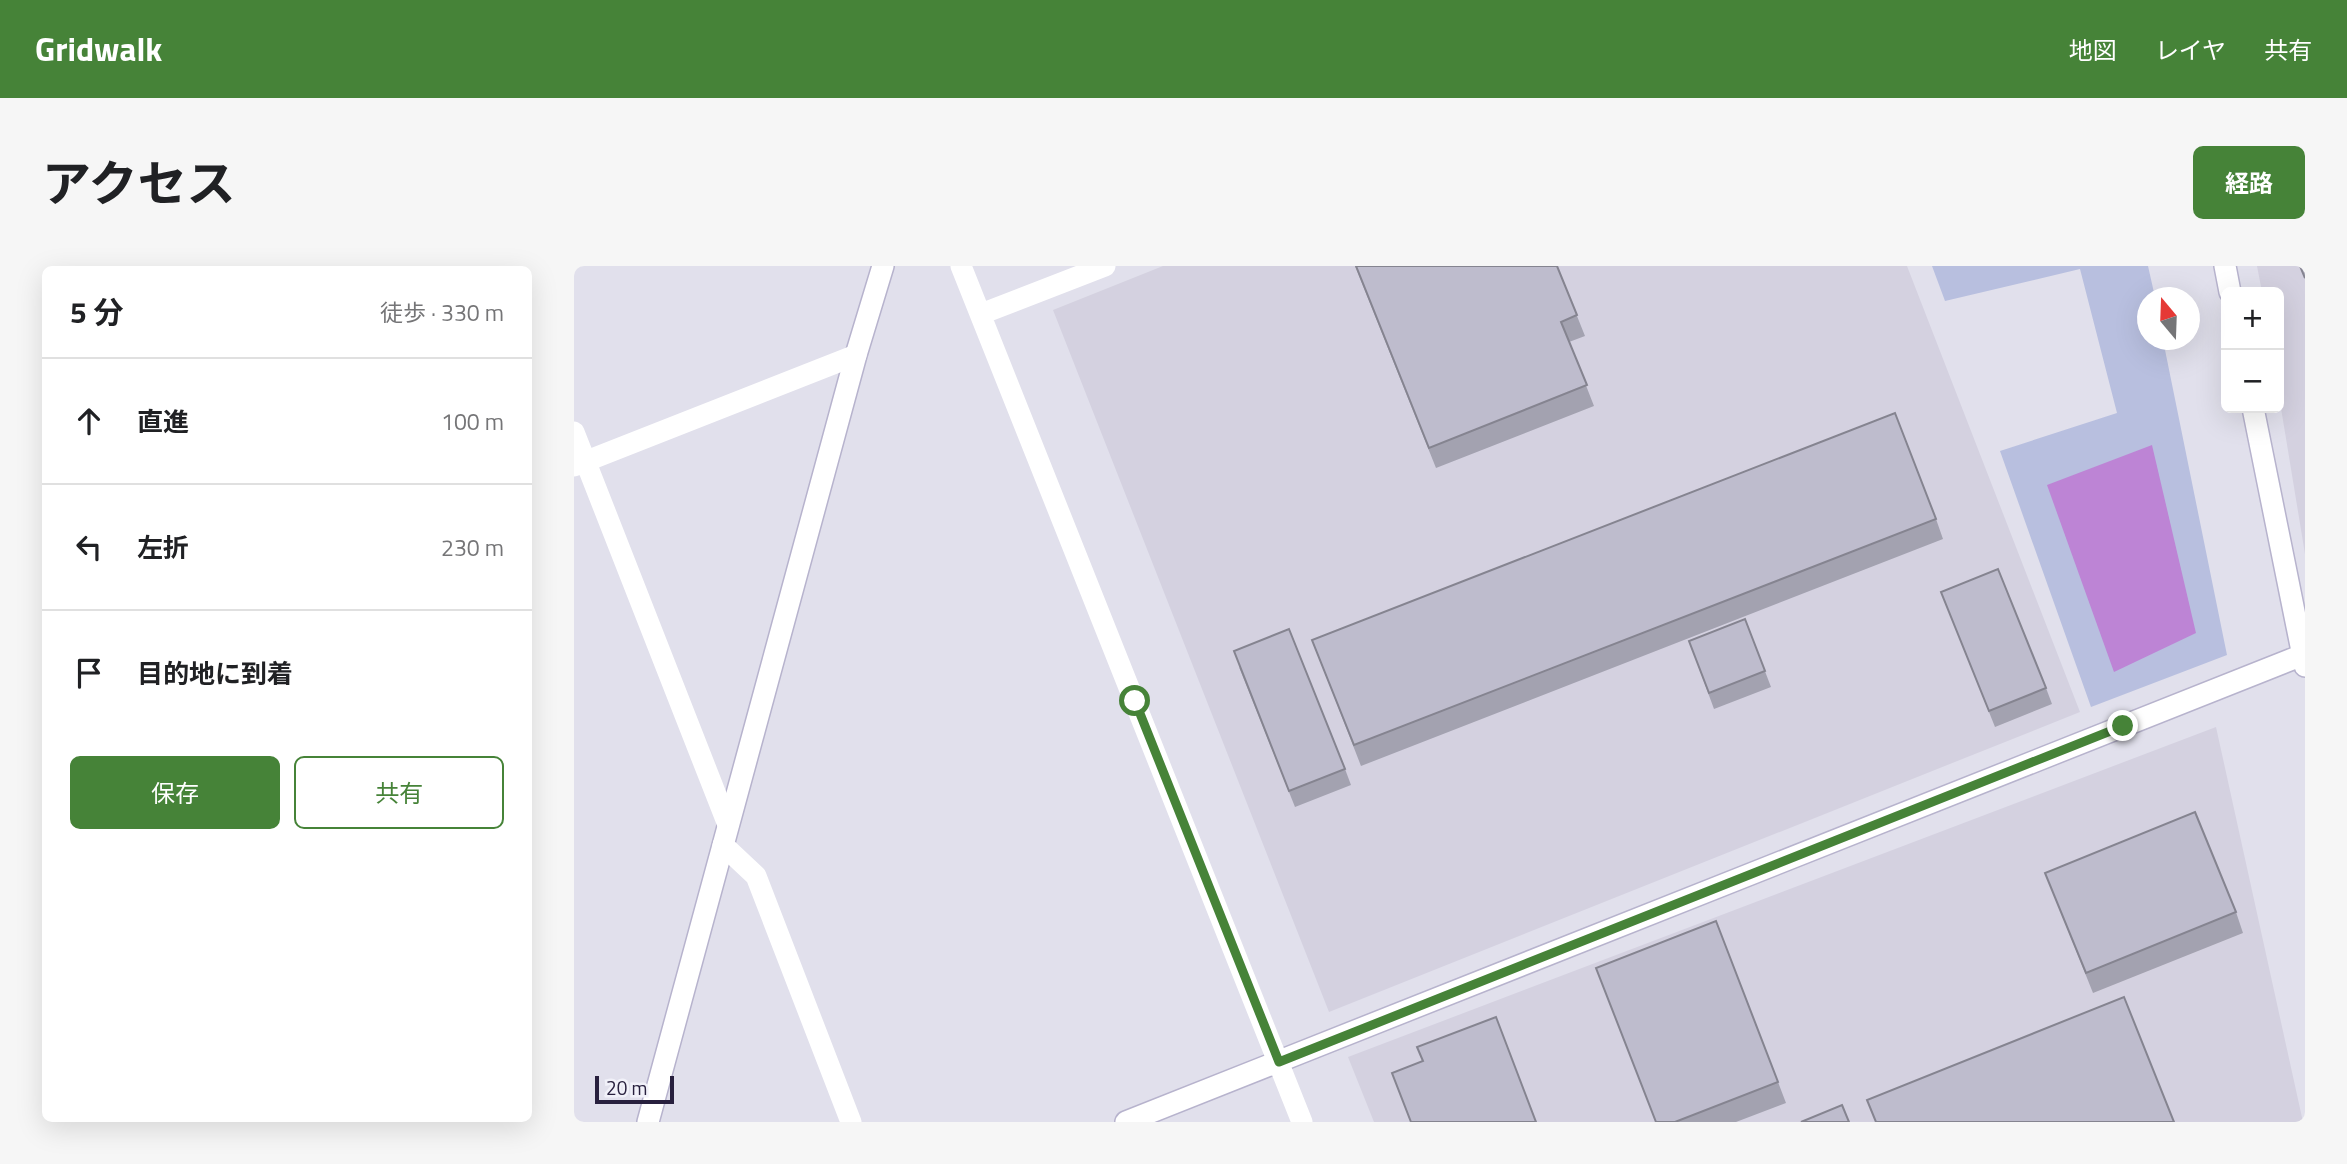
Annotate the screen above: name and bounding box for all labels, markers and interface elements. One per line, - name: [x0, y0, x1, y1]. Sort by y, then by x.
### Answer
- text: Gridwalk: [35, 24, 162, 74]
- text: 地図: [2069, 32, 2117, 68]
- text: レイヤ: [2155, 32, 2226, 68]
- text: 共有: [2264, 32, 2312, 68]
- text: アクセス: [42, 145, 236, 220]
- button: 経路: [2193, 146, 2305, 219]
- north arrow: [2137, 287, 2200, 350]
- map controls: [2221, 287, 2284, 413]
- button: +: [2221, 287, 2284, 350]
- text: 5 分: [70, 289, 123, 335]
- text: 徒歩 · 330 m: [380, 295, 504, 330]
- button: −: [2221, 350, 2284, 413]
- icon: ahead: [70, 402, 108, 440]
- text: 直進: [137, 402, 189, 441]
- text: 100 m: [441, 404, 504, 439]
- icon: left: [70, 528, 108, 566]
- text: 左折: [137, 528, 189, 567]
- text: 230 m: [441, 530, 504, 565]
- icon: arrive: [70, 654, 108, 692]
- text: 目的地に到着: [137, 654, 293, 693]
- route start: [1119, 685, 1150, 716]
- route end: [2107, 710, 2138, 741]
- button: 保存: [70, 756, 280, 829]
- button: 共有: [294, 756, 504, 829]
- scale bar: [595, 1073, 674, 1105]
- text: 20 m: [606, 1073, 647, 1102]

